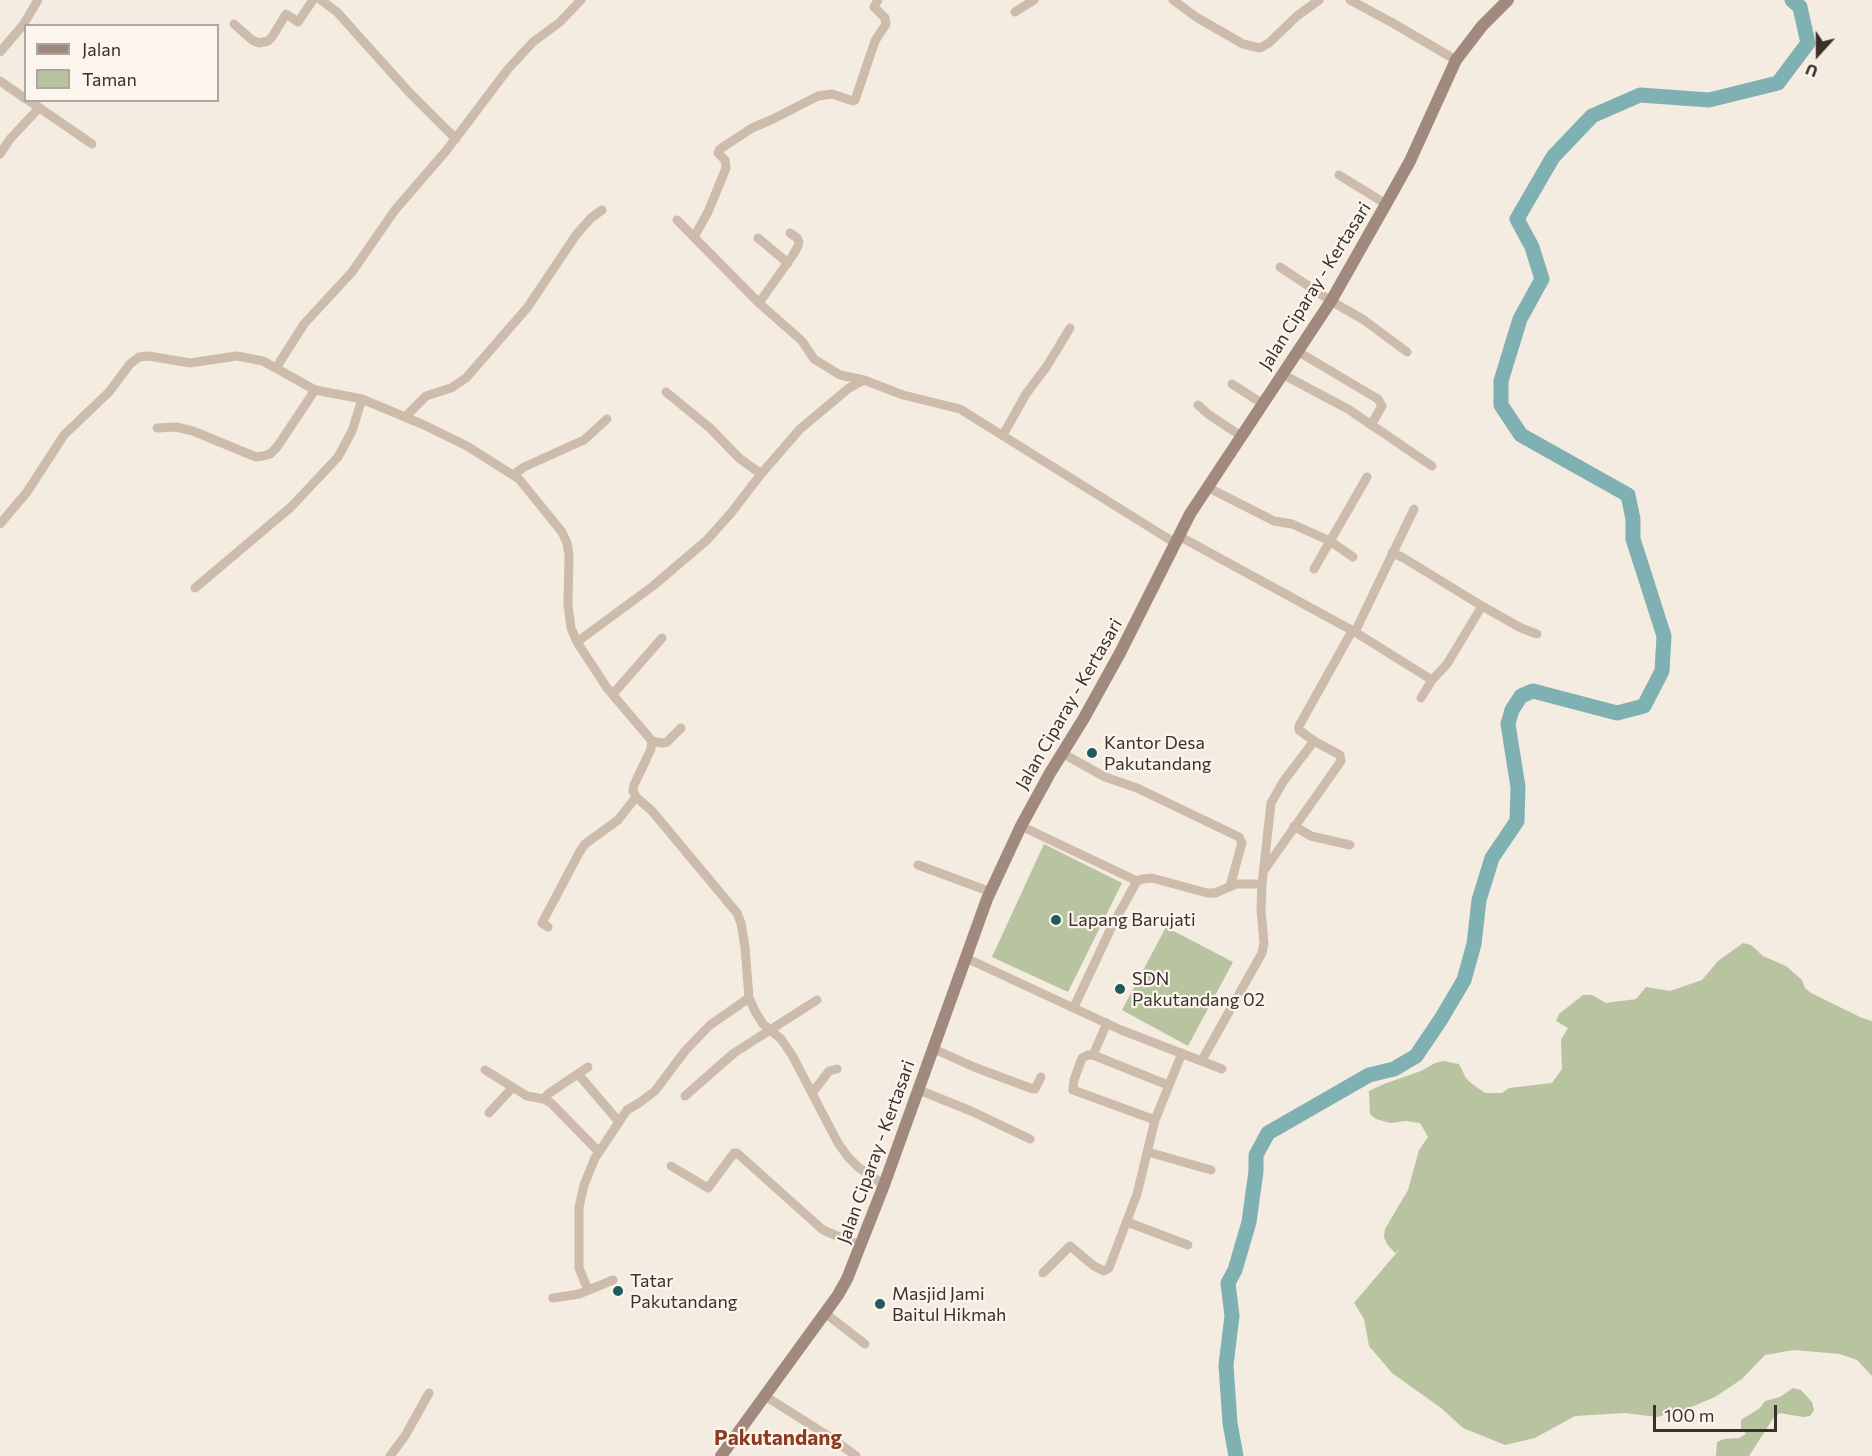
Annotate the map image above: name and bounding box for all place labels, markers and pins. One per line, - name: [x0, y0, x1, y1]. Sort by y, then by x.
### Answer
- place label: Kantor Desa Pakutandang: [1104, 732, 1212, 774]
- marker: Kantor Desa Pakutandang: [1085, 746, 1099, 760]
- place label: Lapang Barujati: [1068, 909, 1196, 931]
- marker: Lapang Barujati: [1049, 913, 1063, 927]
- place label: SDN Pakutandang 02: [1132, 968, 1265, 1010]
- marker: SDN Pakutandang 02: [1113, 982, 1127, 996]
- place label: Tatar Pakutandang: [630, 1270, 738, 1312]
- place label: Masjid Jami Baitul Hikmah: [892, 1283, 1006, 1326]
- marker: Tatar Pakutandang: [611, 1284, 625, 1298]
- marker: Masjid Jami Baitul Hikmah: [873, 1297, 887, 1311]

